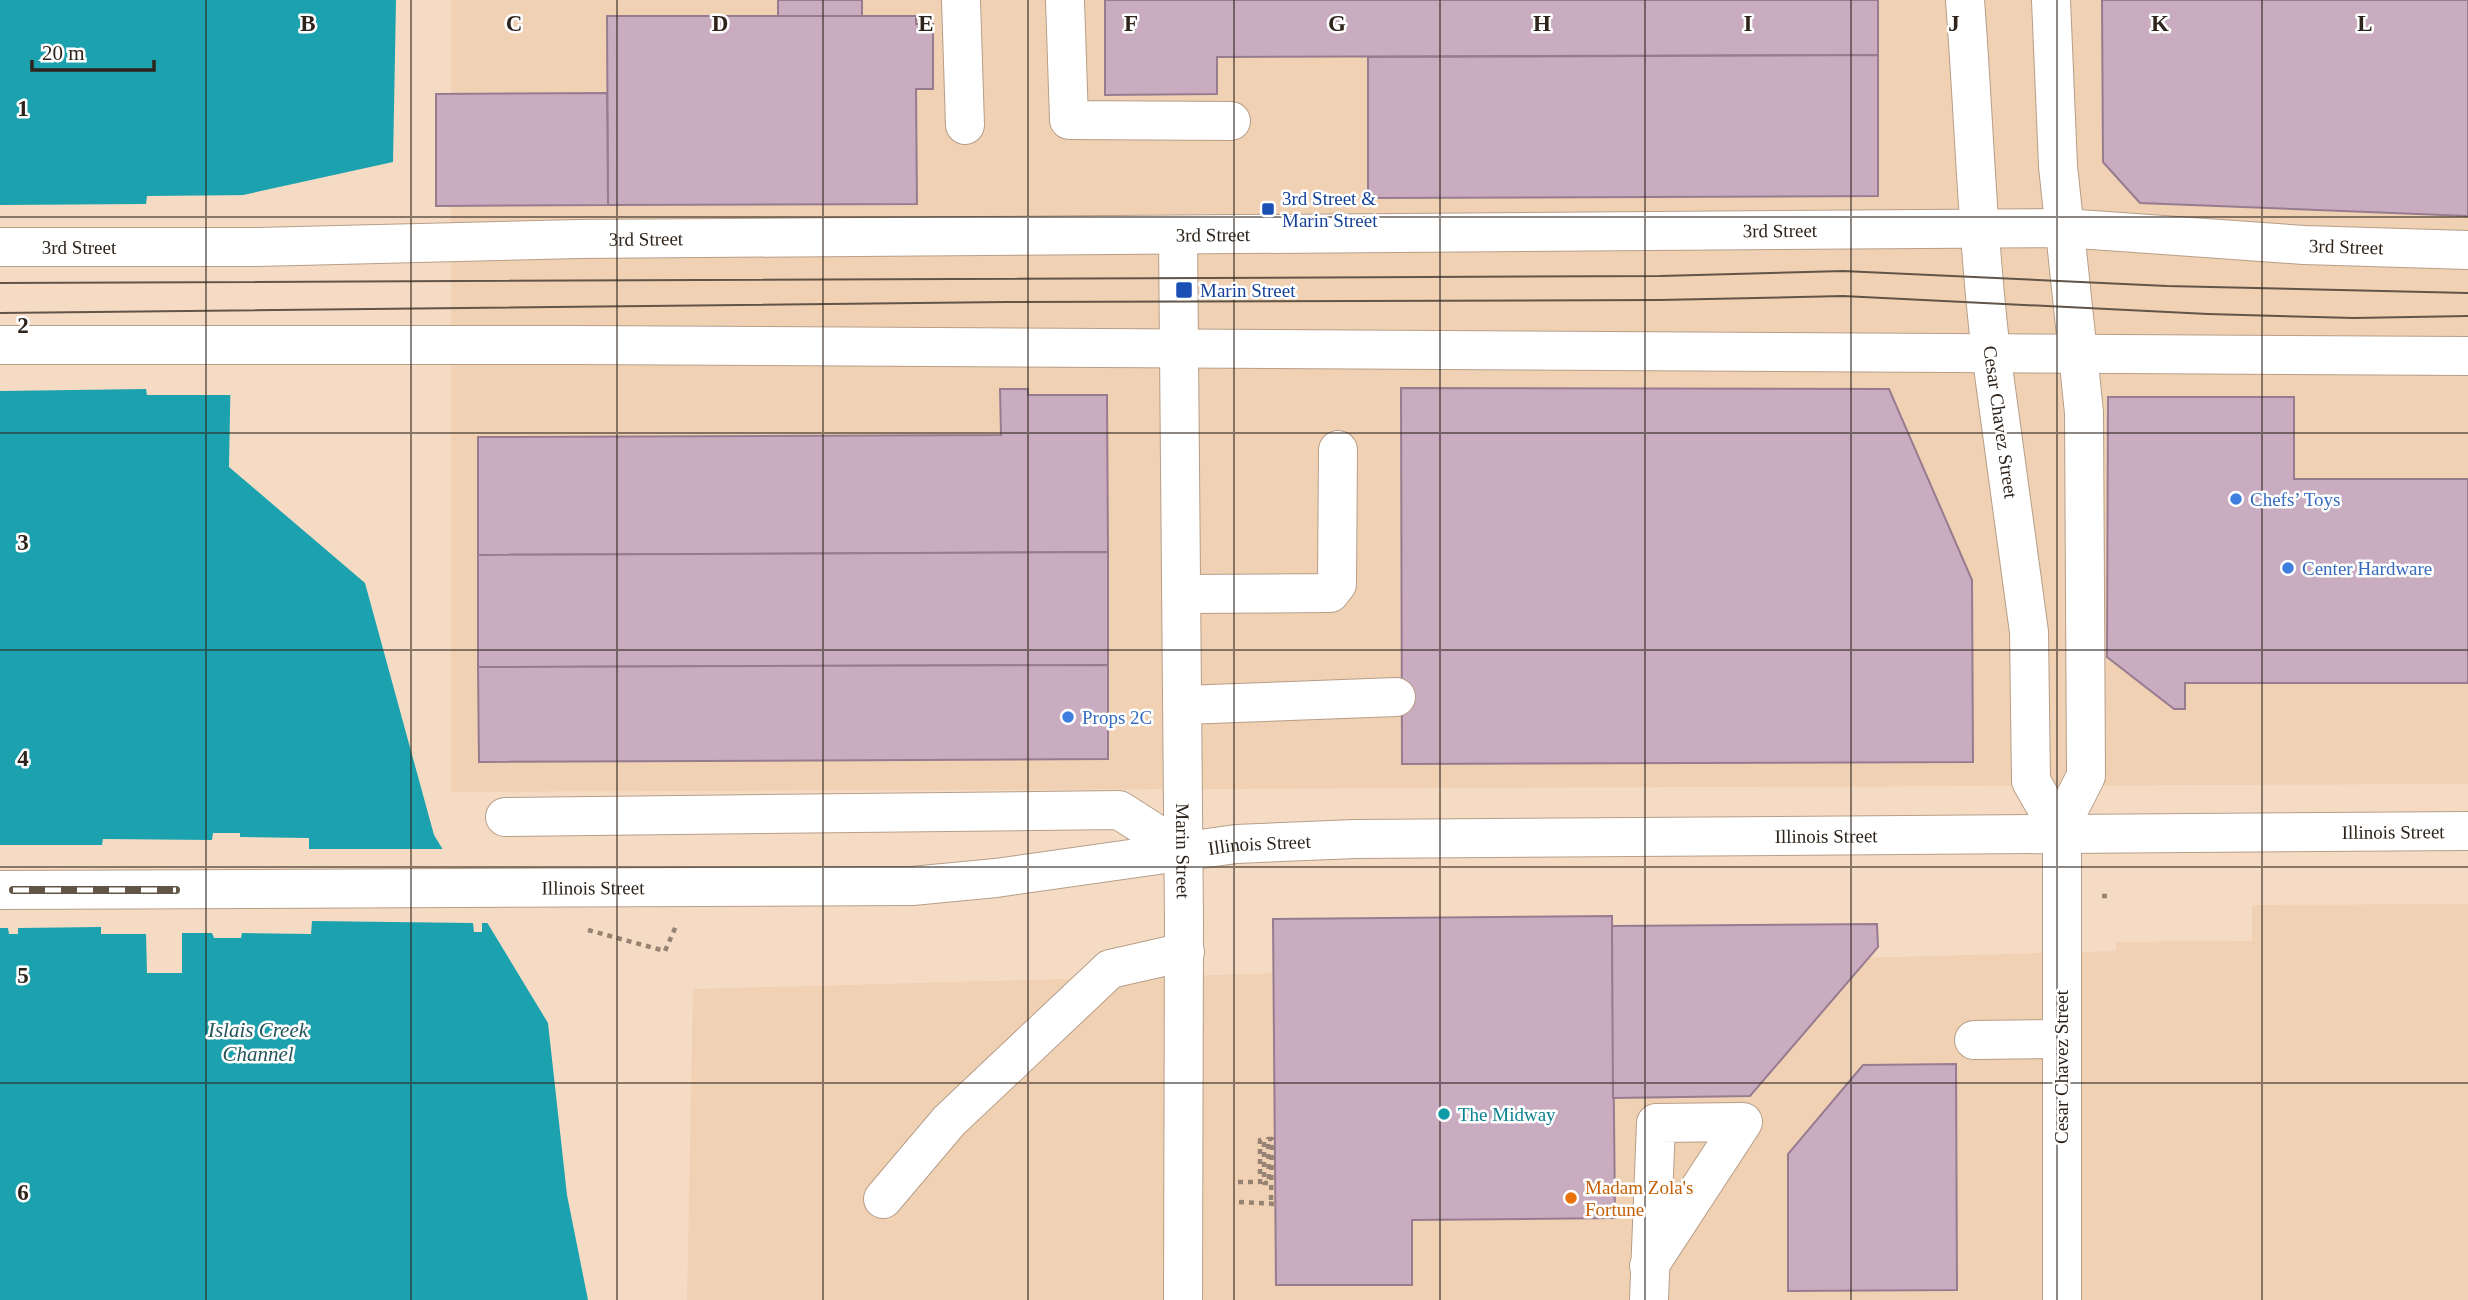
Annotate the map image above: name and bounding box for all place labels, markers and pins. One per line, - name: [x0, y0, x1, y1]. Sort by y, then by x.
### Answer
- place label: 3rd Street & Marin Street: [1282, 188, 1378, 231]
- marker: 3rd Street & Marin Street: [1260, 201, 1276, 217]
- marker: Marin Street: [1174, 280, 1194, 300]
- place label: Marin Street: [1200, 280, 1296, 301]
- place label: Chefs’ Toys: [2250, 489, 2340, 510]
- marker: Chefs’ Toys: [2228, 491, 2244, 507]
- place label: Center Hardware: [2302, 558, 2432, 579]
- marker: Center Hardware: [2280, 560, 2296, 576]
- place label: Props 2C: [1082, 707, 1152, 728]
- marker: Props 2C: [1060, 709, 1076, 725]
- place label: The Midway: [1458, 1104, 1556, 1125]
- marker: The Midway: [1436, 1106, 1452, 1122]
- place label: Madam Zola's Fortune: [1585, 1177, 1693, 1220]
- marker: Madam Zola's Fortune: [1563, 1190, 1579, 1206]

